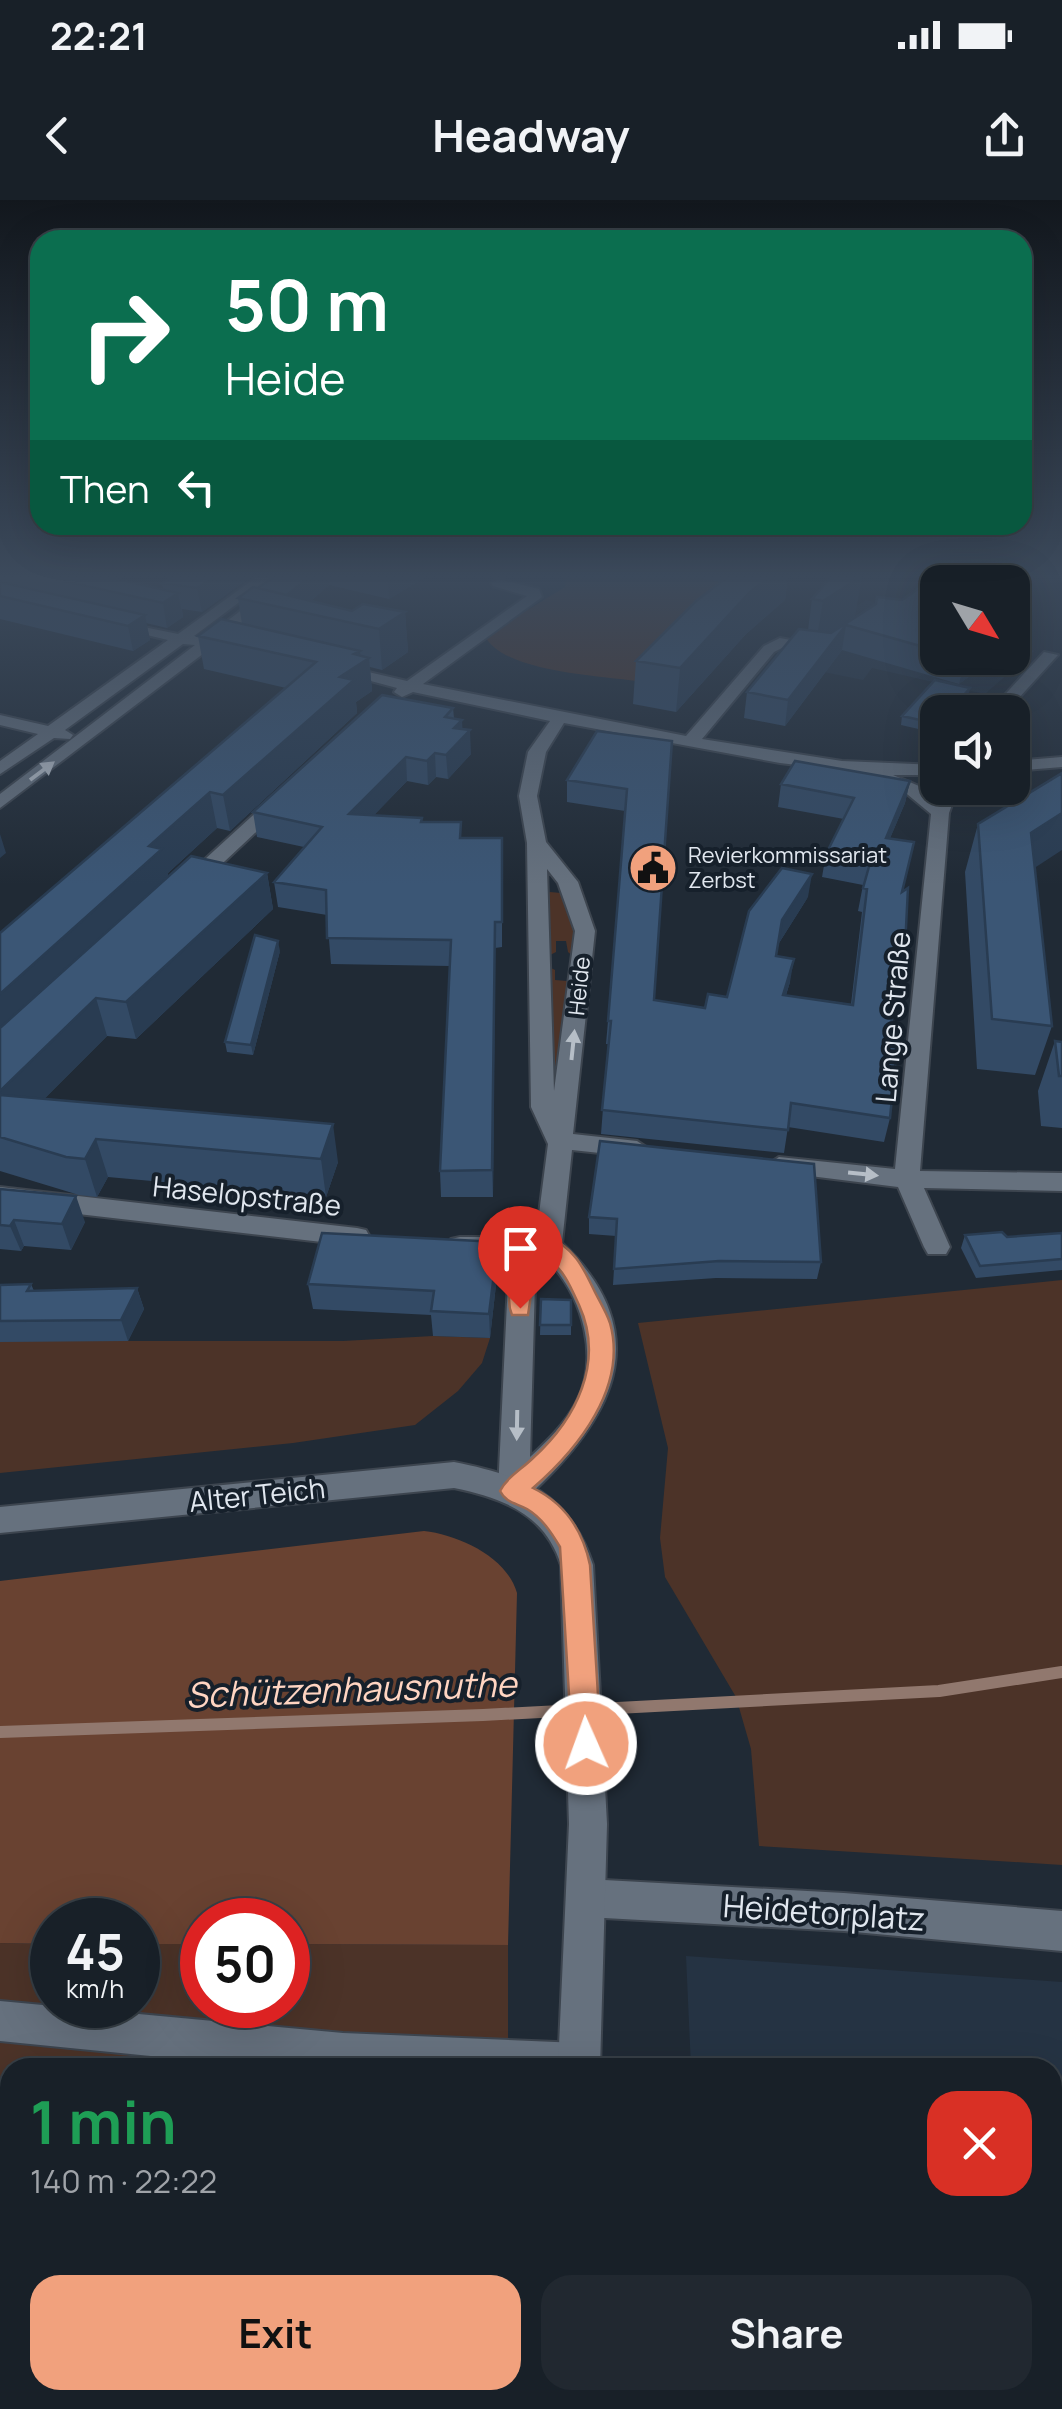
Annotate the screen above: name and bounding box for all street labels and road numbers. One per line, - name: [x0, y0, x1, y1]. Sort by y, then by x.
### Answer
- street label: Lange Straße: [866, 930, 918, 1104]
- street label: Heide: [561, 955, 597, 1017]
- street label: Haselopstraße: [151, 1166, 343, 1224]
- street label: Alter Teich: [187, 1468, 327, 1520]
- street label: Heidetorplatz: [722, 1883, 926, 1941]

